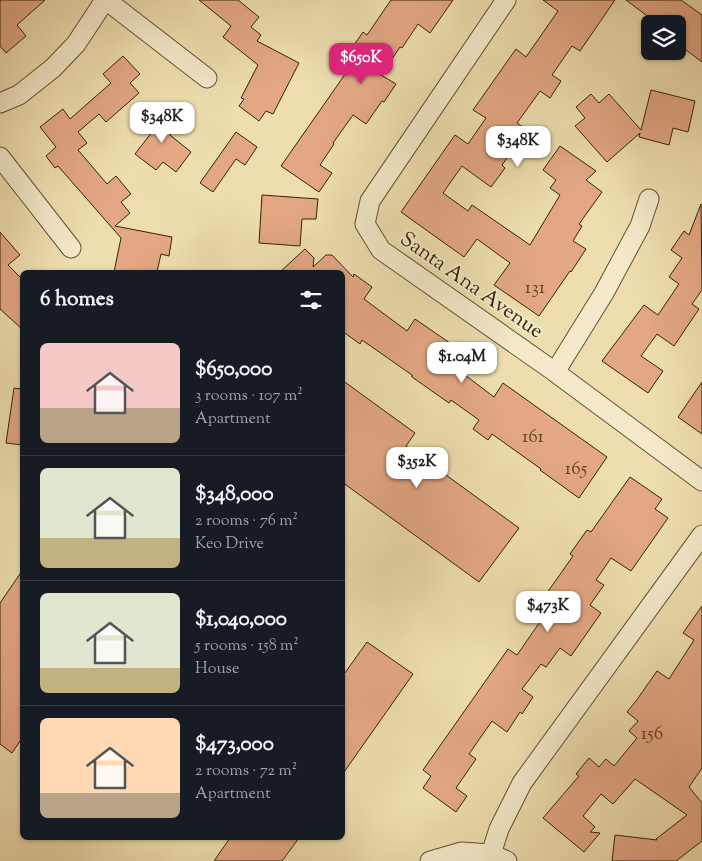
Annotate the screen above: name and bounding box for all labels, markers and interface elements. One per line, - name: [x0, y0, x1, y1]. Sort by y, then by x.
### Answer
- map controls: [641, 15, 686, 60]
- button: layers: [641, 15, 686, 60]
- pin: $650K: [326, 42, 396, 85]
- text: $650K: [340, 47, 382, 70]
- pin: $348K: [127, 102, 197, 144]
- text: $348K: [141, 106, 183, 129]
- pin: $348K: [483, 126, 553, 168]
- text: $348K: [497, 130, 539, 153]
- street label: Santa Ana Avenue: [393, 225, 549, 347]
- house number: 131: [525, 275, 546, 302]
- text: 6 homes: [40, 285, 114, 315]
- icon: filters: [297, 286, 325, 314]
- pin: $1.04M: [421, 342, 503, 384]
- text: $1.04M: [438, 346, 486, 369]
- text: $650,000: [195, 355, 272, 385]
- icon: home: [80, 363, 140, 423]
- text: 3 rooms · 107 m²: [195, 385, 303, 408]
- text: Apartment: [195, 408, 271, 431]
- house number: 161: [522, 424, 545, 451]
- pin: $352K: [382, 446, 452, 489]
- text: $352K: [397, 451, 437, 474]
- house number: 165: [565, 456, 588, 483]
- text: $348,000: [195, 480, 274, 510]
- icon: home: [80, 488, 140, 548]
- text: 2 rooms · 76 m²: [195, 510, 298, 533]
- text: Keo Drive: [195, 533, 264, 556]
- pin: $473K: [513, 590, 583, 633]
- text: $473K: [527, 595, 569, 618]
- text: $1,040,000: [195, 605, 287, 635]
- icon: home: [80, 613, 140, 673]
- text: 5 rooms · 158 m²: [195, 635, 299, 658]
- text: House: [195, 658, 239, 681]
- house number: 156: [641, 721, 663, 748]
- text: $473,000: [195, 730, 274, 760]
- icon: home: [80, 738, 140, 798]
- text: 2 rooms · 72 m²: [195, 760, 297, 783]
- text: Apartment: [195, 783, 271, 806]

